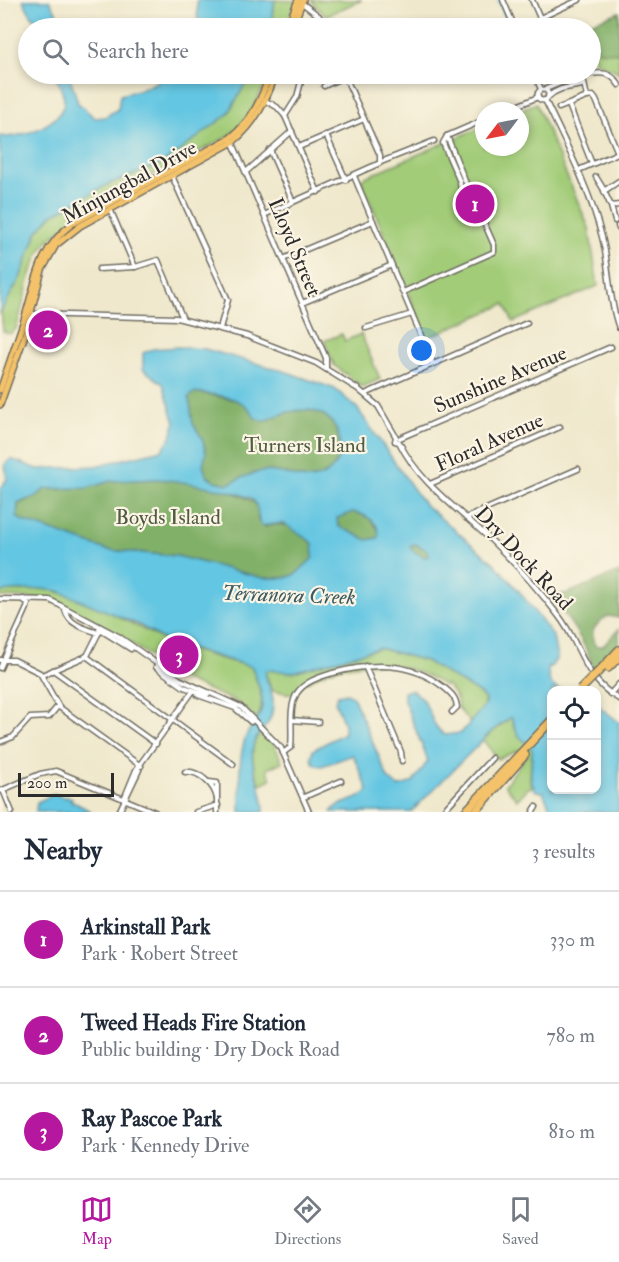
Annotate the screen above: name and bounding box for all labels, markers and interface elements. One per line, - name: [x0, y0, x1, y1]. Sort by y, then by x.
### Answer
- search box: [18, 18, 601, 84]
- icon: search: [39, 35, 72, 68]
- text: Search here: [87, 37, 189, 65]
- north arrow: [475, 102, 529, 156]
- street label: Minjungbal Drive: [57, 134, 202, 231]
- pin: 1: [456, 182, 494, 226]
- street label: Lloyd Street: [262, 194, 328, 301]
- pin: 2: [28, 308, 68, 352]
- your location: [407, 336, 436, 365]
- street label: Sunshine Avenue: [430, 339, 571, 420]
- street label: Floral Avenue: [431, 407, 548, 478]
- park label: Turners Island: [244, 432, 367, 459]
- street label: Dry Dock Road: [469, 501, 579, 617]
- park label: Boyds Island: [115, 504, 221, 531]
- water label: Terranora Creek: [222, 579, 356, 611]
- pin: 3: [160, 632, 198, 678]
- map controls: [547, 686, 601, 794]
- button: locate: [547, 686, 601, 740]
- button: layers: [547, 740, 601, 794]
- scale bar: [18, 770, 114, 798]
- text: 200 m: [27, 773, 67, 793]
- text: Nearby: [24, 835, 102, 867]
- text: 3 results: [532, 839, 595, 864]
- text: Arkinstall Park: [81, 913, 211, 941]
- text: 1: [40, 927, 47, 952]
- text: 330 m: [550, 927, 595, 952]
- text: Park · Robert Street: [81, 941, 238, 966]
- text: Tweed Heads Fire Station: [81, 1009, 306, 1037]
- text: 2: [38, 1023, 49, 1048]
- text: 780 m: [546, 1023, 595, 1048]
- text: Public building · Dry Dock Road: [81, 1037, 340, 1062]
- text: Ray Pascoe Park: [81, 1105, 222, 1133]
- text: 3: [40, 1119, 47, 1144]
- text: 810 m: [549, 1119, 595, 1144]
- text: Park · Kennedy Drive: [81, 1133, 249, 1158]
- tab: Map: [80, 1193, 113, 1249]
- tab: Directions: [274, 1193, 341, 1249]
- tab: Saved: [502, 1193, 539, 1249]

